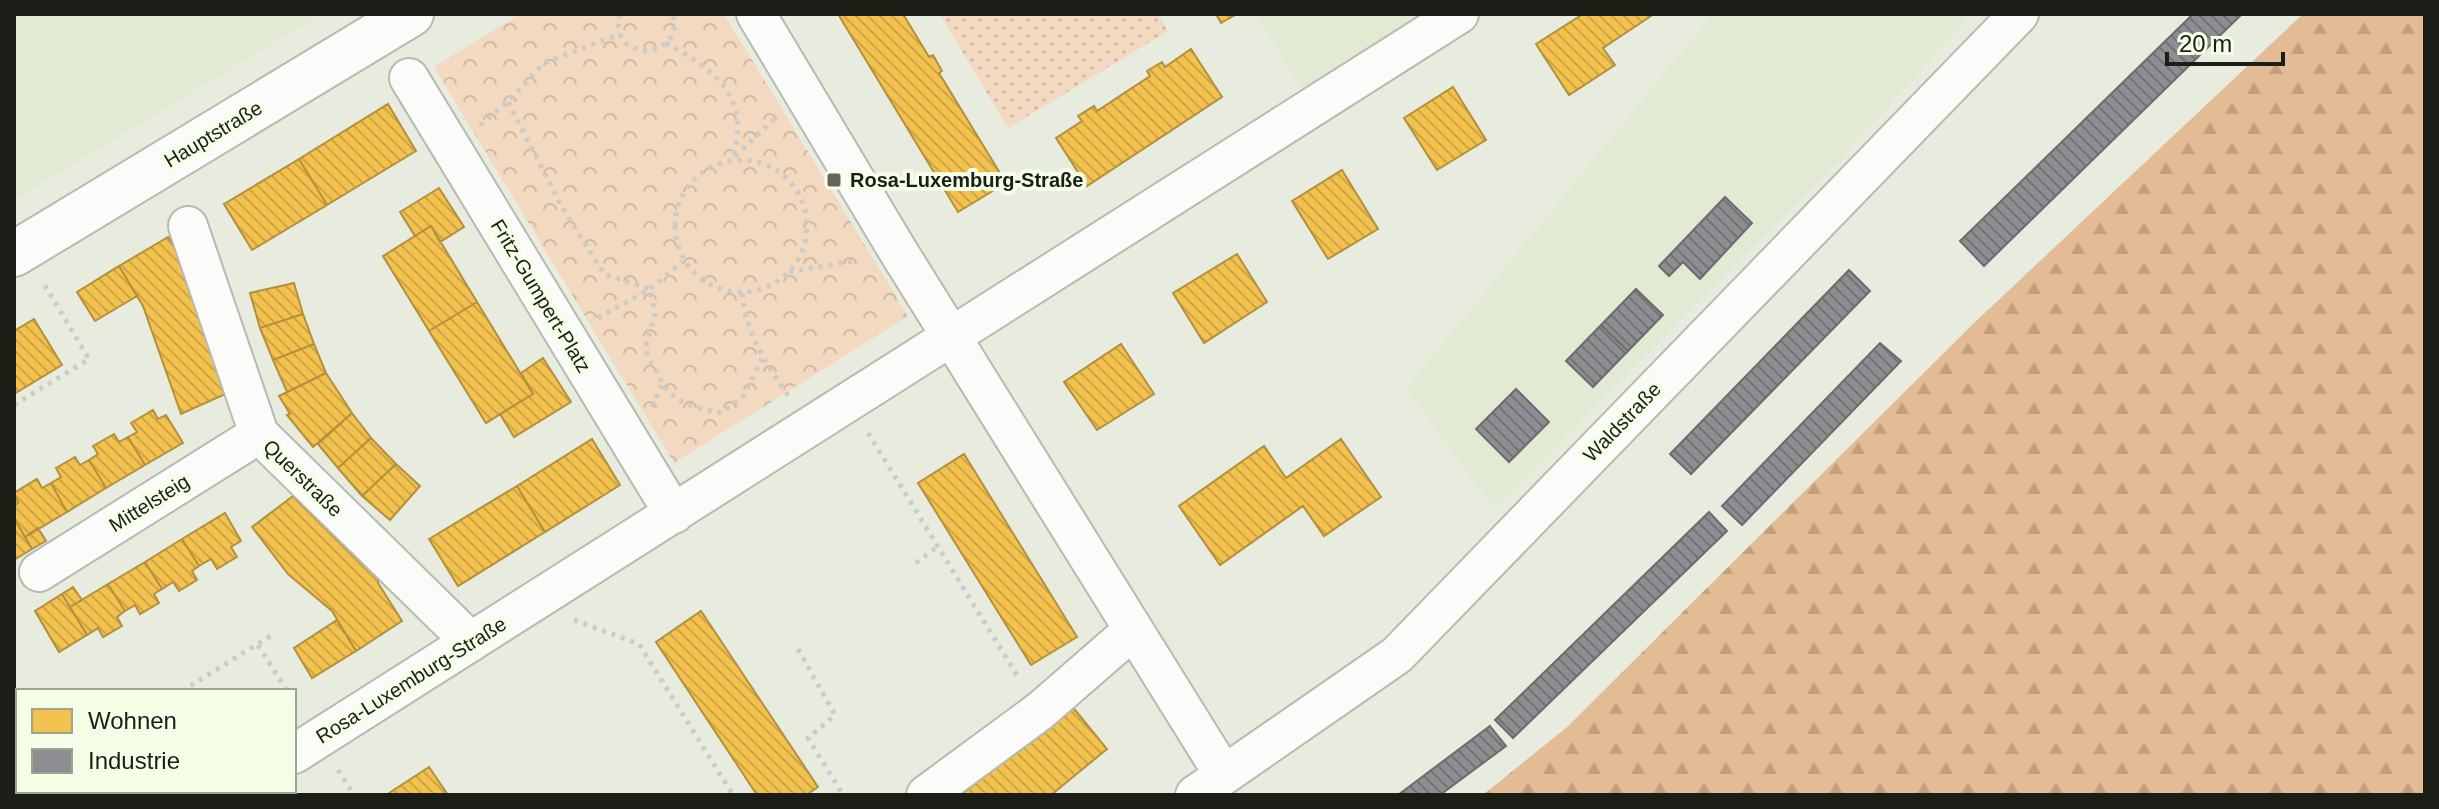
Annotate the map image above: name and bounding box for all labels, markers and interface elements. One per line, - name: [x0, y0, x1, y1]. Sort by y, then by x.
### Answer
- scale bar: [2167, 16, 2283, 66]
- text: 20 m: [2179, 30, 2232, 57]
- street label: Hauptstraße: [160, 96, 266, 172]
- place label: Rosa-Luxemburg-Straße: [850, 169, 1083, 191]
- marker: Rosa-Luxemburg-Straße: [825, 171, 843, 189]
- street label: Fritz-Gumpert-Platz: [487, 216, 595, 376]
- street label: Waldstraße: [1579, 378, 1665, 466]
- street label: Querstraße: [259, 435, 347, 521]
- street label: Mittelsteig: [105, 470, 193, 536]
- street label: Rosa-Luxemburg-Straße: [312, 612, 510, 748]
- legend: [16, 689, 296, 793]
- text: Wohnen: [88, 707, 177, 734]
- text: Industrie: [88, 747, 180, 774]

